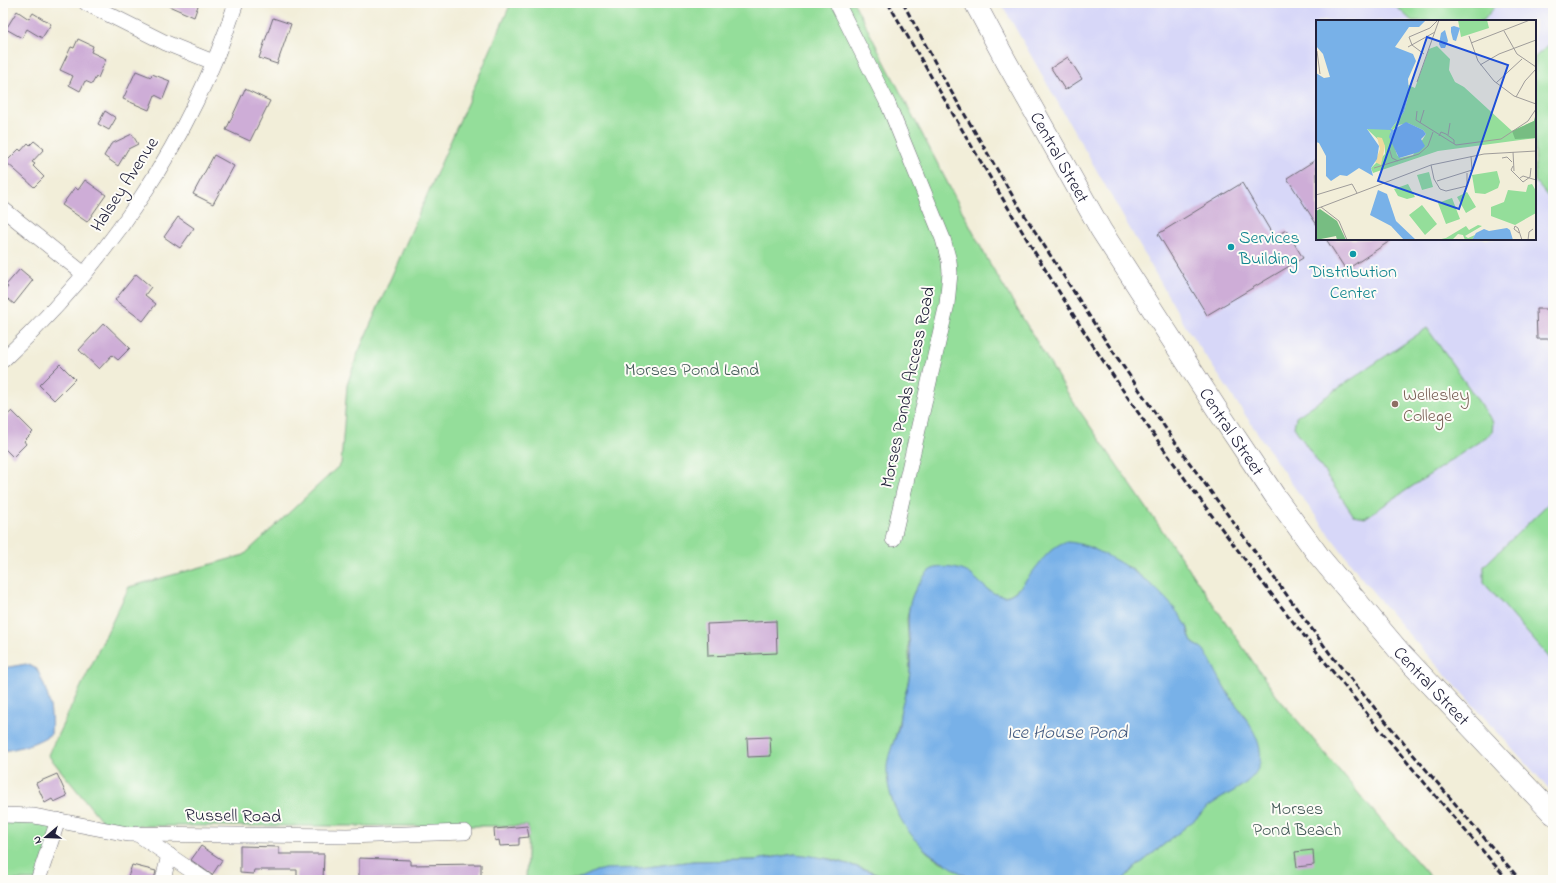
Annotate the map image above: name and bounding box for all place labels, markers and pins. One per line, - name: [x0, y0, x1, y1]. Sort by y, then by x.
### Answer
- place label: Services Building: [1238, 226, 1300, 274]
- marker: Services Building: [1226, 242, 1236, 252]
- marker: Distribution Center: [1348, 249, 1358, 259]
- place label: Distribution Center: [1308, 260, 1397, 307]
- place label: Wellesley College: [1403, 383, 1469, 431]
- marker: Wellesley College: [1390, 399, 1400, 409]

